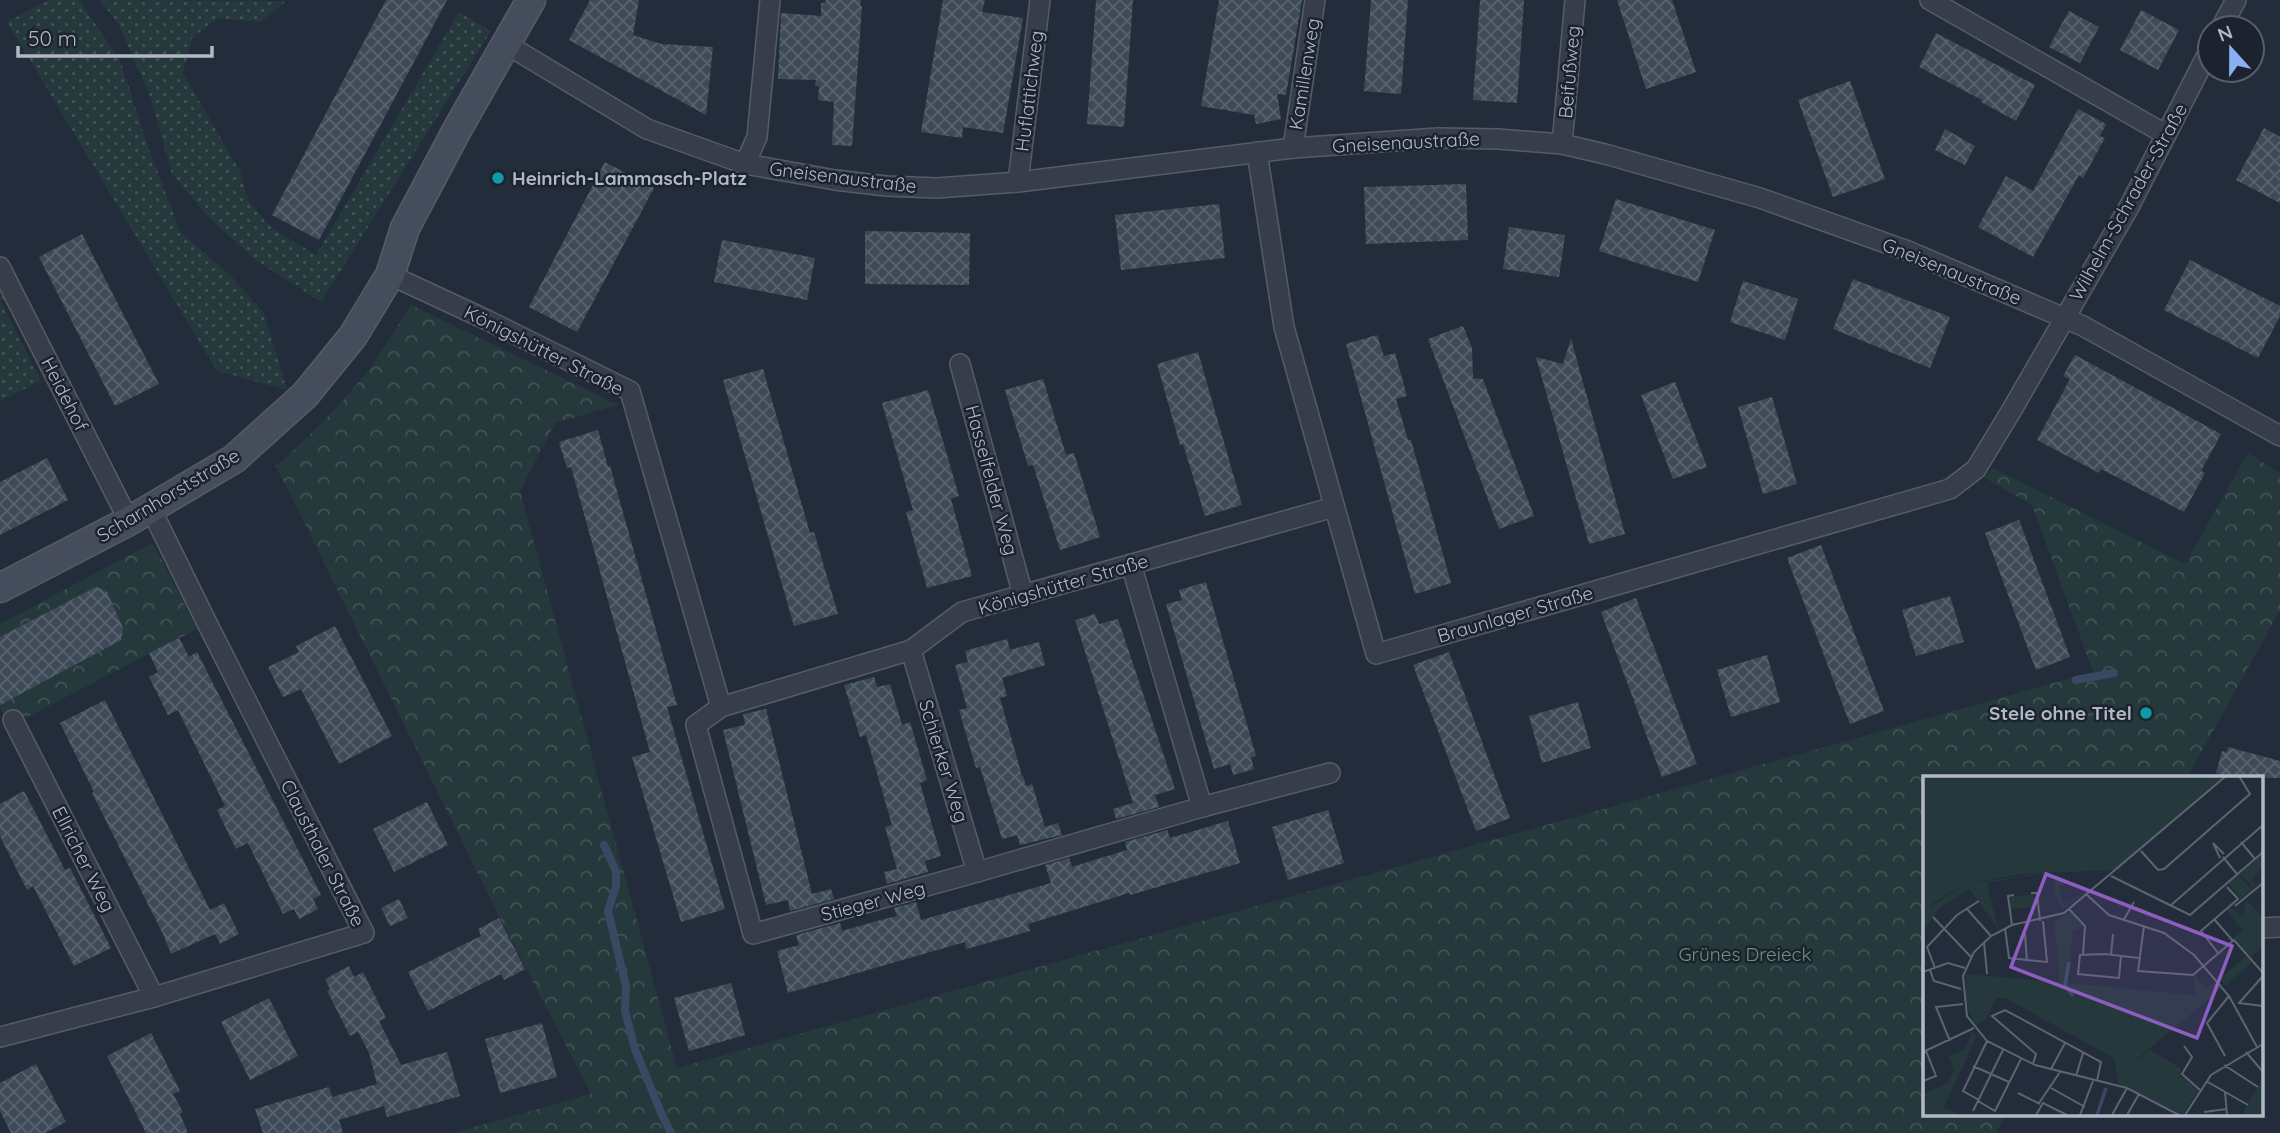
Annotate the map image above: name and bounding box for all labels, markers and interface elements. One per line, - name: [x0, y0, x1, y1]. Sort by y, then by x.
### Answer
- scale bar: [18, 14, 212, 58]
- north arrow: [2196, 14, 2266, 84]
- street label: Kamillenweg: [1283, 16, 1325, 132]
- text: N: [2214, 19, 2236, 47]
- text: 50 m: [28, 25, 77, 51]
- street label: Beifußweg: [1553, 25, 1585, 119]
- street label: Huflattichweg: [1010, 29, 1048, 153]
- street label: Wilhelm-Schrader-Straße: [2064, 99, 2192, 305]
- street label: Gneisenaustraße: [1331, 126, 1481, 158]
- street label: Gneisenaustraße: [768, 156, 918, 198]
- place label: Heinrich-Lammasch-Platz: [512, 166, 747, 190]
- marker: Heinrich-Lammasch-Platz: [490, 170, 506, 186]
- street label: Gneisenaustraße: [1879, 232, 2025, 310]
- street label: Königshütter Straße: [460, 299, 628, 401]
- street label: Heidehof: [36, 353, 94, 435]
- street label: Hasselfelder Weg: [960, 402, 1024, 558]
- street label: Scharnhorststraße: [92, 443, 244, 547]
- street label: Königshütter Straße: [975, 548, 1151, 620]
- street label: Braunlager Straße: [1434, 580, 1596, 648]
- street label: Schierker Weg: [914, 697, 974, 825]
- place label: Stele ohne Titel: [1989, 701, 2132, 725]
- marker: Stele ohne Titel: [2138, 705, 2154, 721]
- street label: Clausthaler Straße: [276, 775, 370, 931]
- inset map: [1923, 776, 2262, 1116]
- street label: Ellricher Weg: [47, 802, 121, 916]
- street label: Stieger Weg: [818, 876, 928, 926]
- park label: Grünes Dreieck: [1678, 942, 1812, 966]

